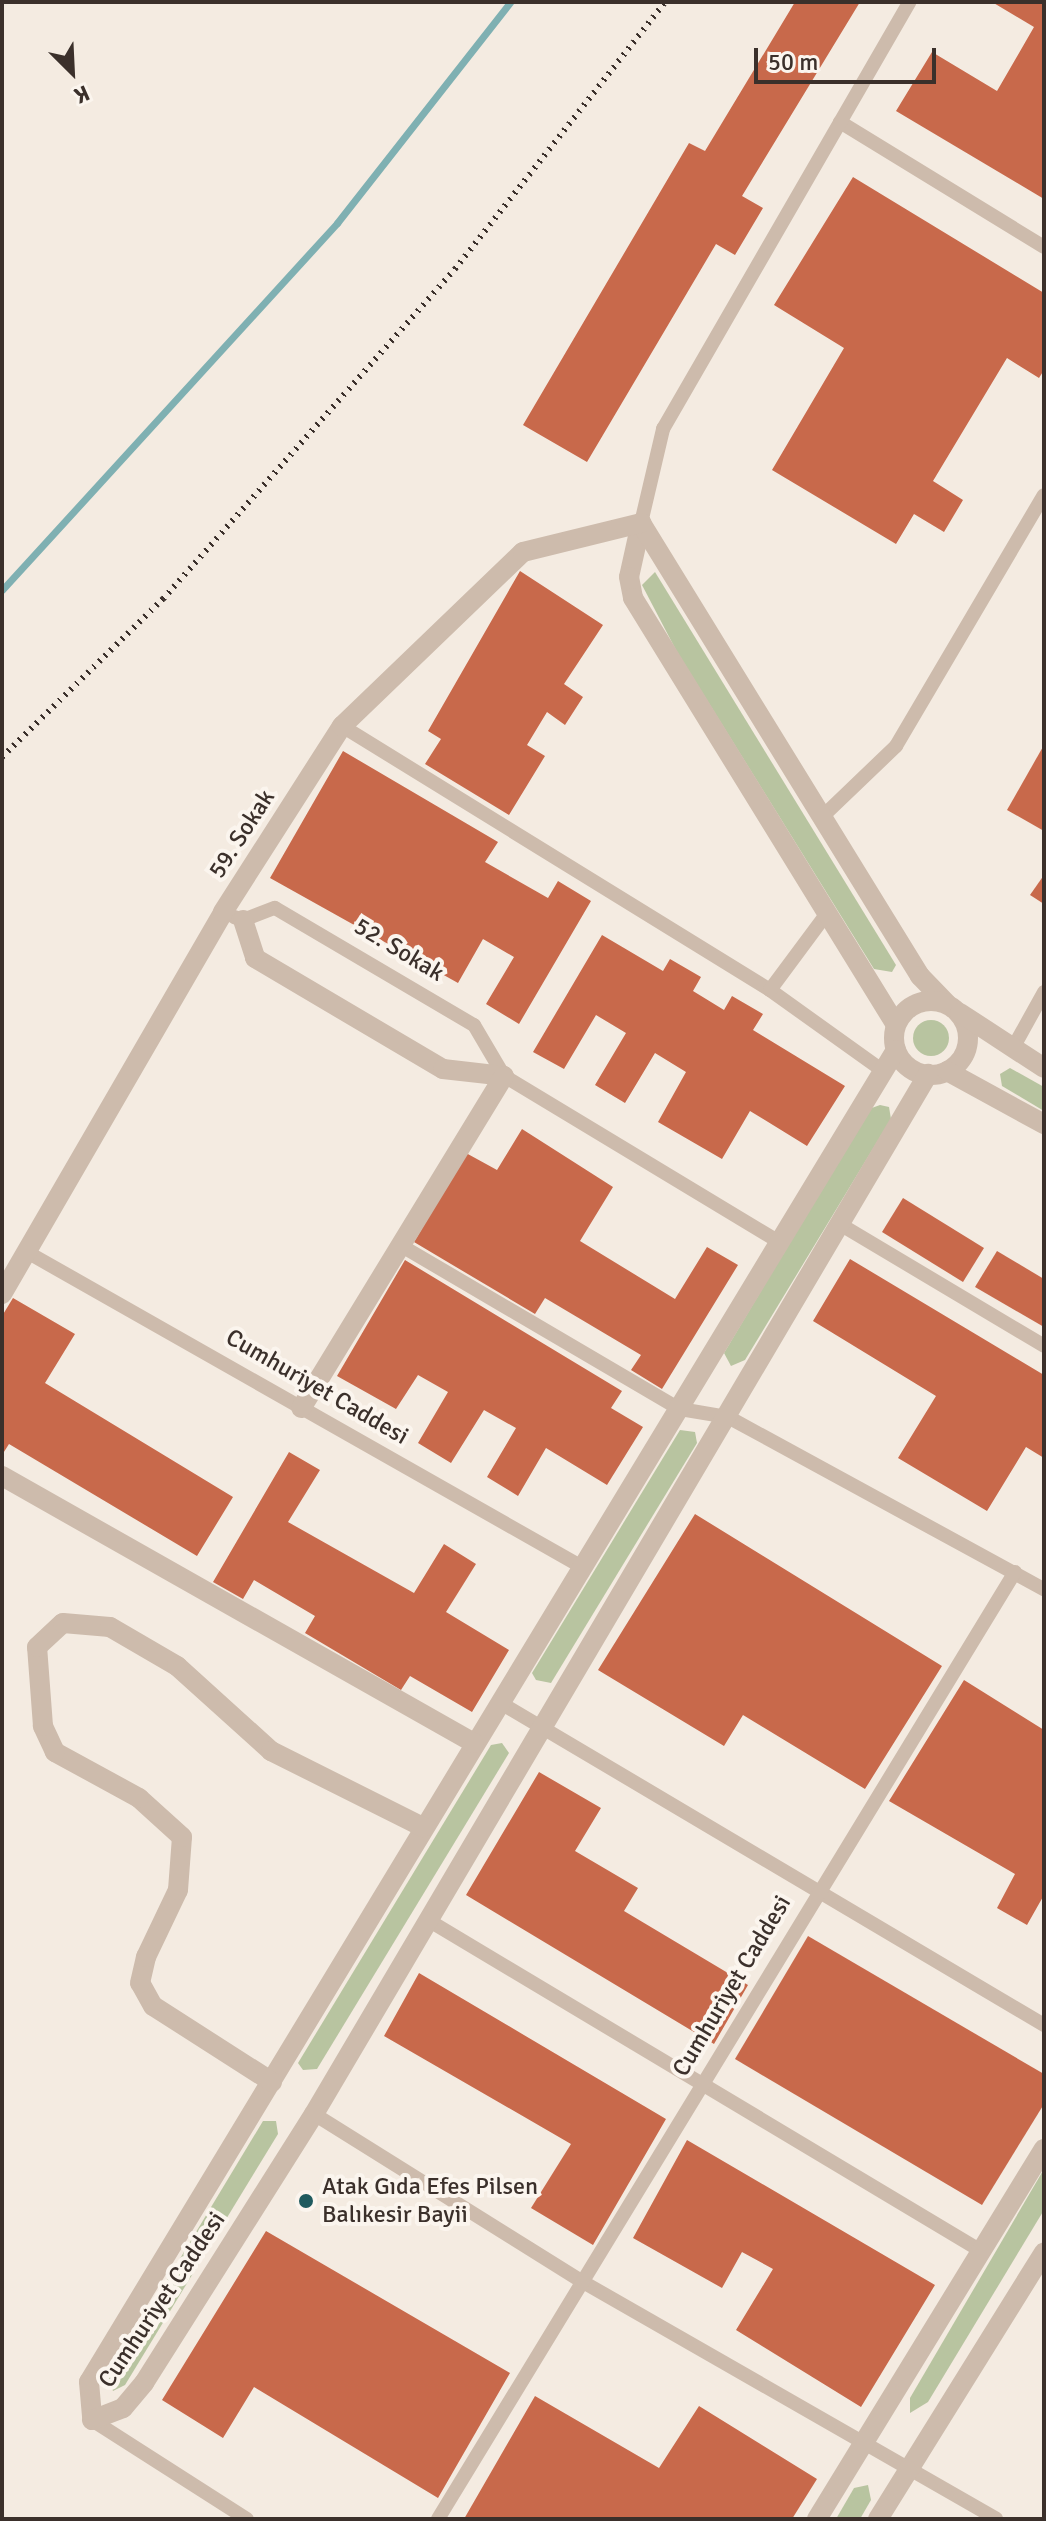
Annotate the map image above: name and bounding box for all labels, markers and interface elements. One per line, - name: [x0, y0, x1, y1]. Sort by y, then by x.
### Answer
- north arrow: [32, 32, 112, 112]
- scale bar: [758, 32, 940, 82]
- text: 50 m: [768, 47, 818, 77]
- text: K: [70, 79, 94, 109]
- street label: 59. Sokak: [203, 784, 281, 884]
- street label: 52. Sokak: [349, 912, 449, 988]
- street label: Cumhuriyet Caddesi: [221, 1323, 413, 1451]
- street label: Cumhuriyet Caddesi: [667, 1890, 797, 2082]
- place label: Atak Gıda Efes Pilsen Balıkesir Bayii: [322, 2173, 538, 2229]
- marker: Atak Gıda Efes Pilsen Balıkesir Bayii: [297, 2192, 315, 2210]
- street label: Cumhuriyet Caddesi: [93, 2207, 231, 2393]

